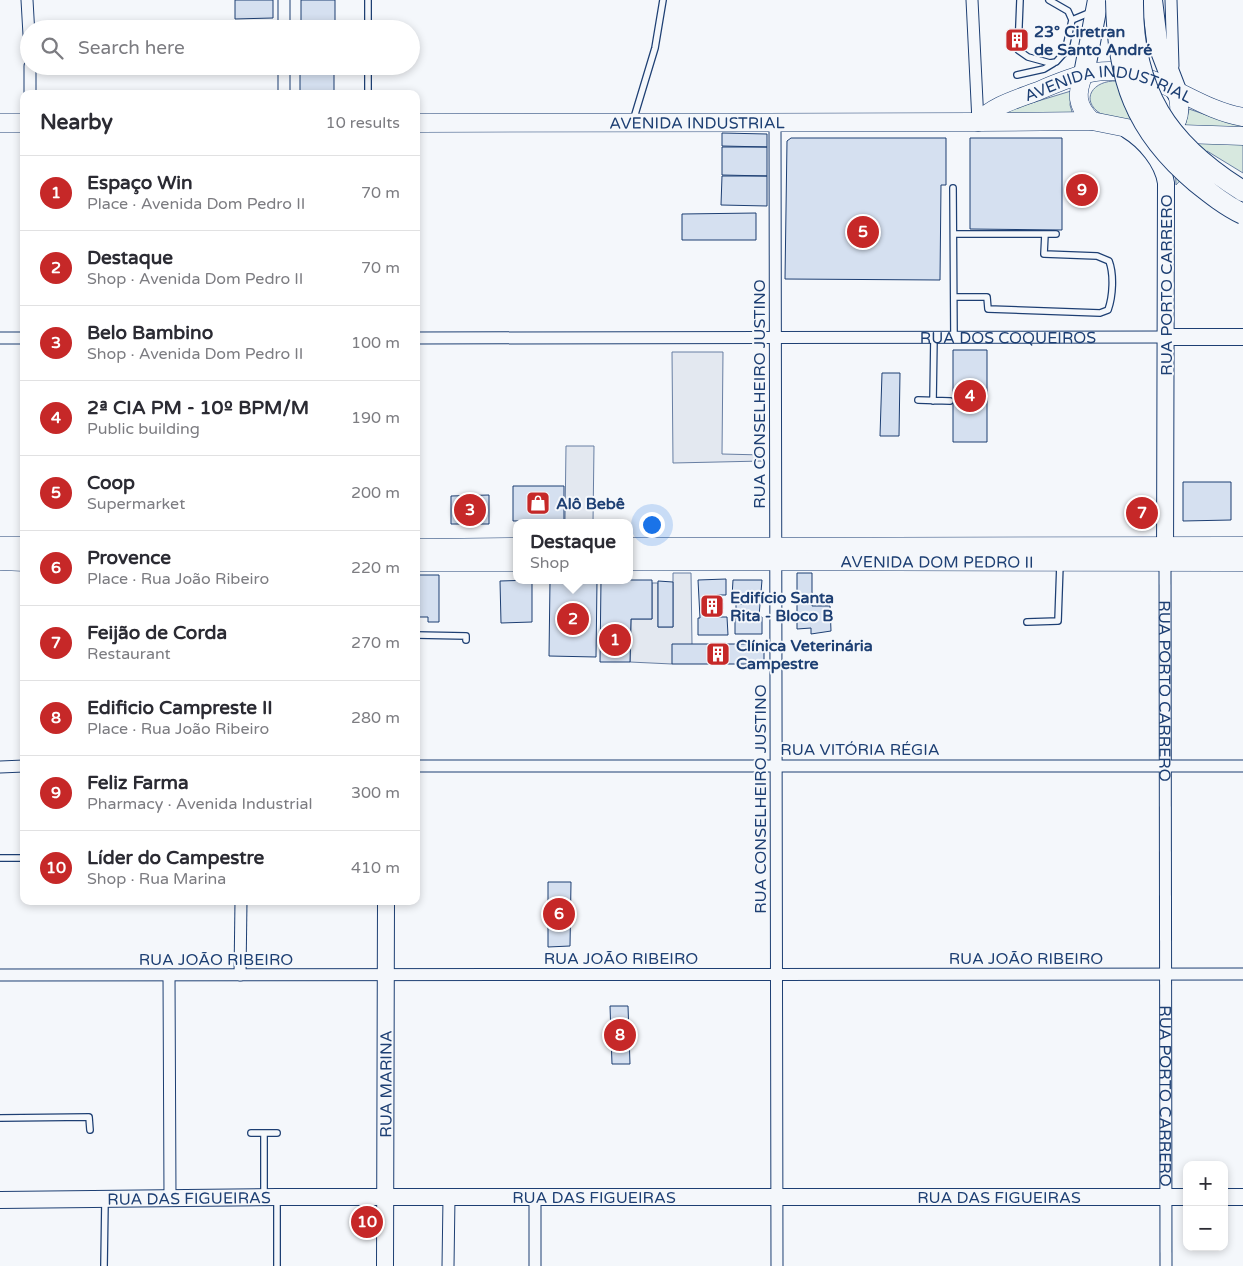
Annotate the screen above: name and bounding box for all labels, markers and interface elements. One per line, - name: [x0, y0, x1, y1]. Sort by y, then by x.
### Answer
- search box: [20, 20, 420, 75]
- place label: 23° Ciretran de Santo André: [1034, 22, 1152, 60]
- building icon: 23° Ciretran de Santo André: [1004, 27, 1030, 53]
- icon: search: [38, 34, 66, 62]
- text: Search here: [78, 37, 185, 59]
- text: AVENIDA INDUSTRIAL: [1022, 62, 1195, 108]
- street label: AVENIDA INDUSTRIAL: [1020, 90, 1196, 112]
- text: Nearby: [40, 110, 113, 135]
- text: 10 results: [326, 113, 400, 133]
- street label: AVENIDA INDUSTRIAL: [609, 113, 785, 134]
- pin: 9: [1066, 171, 1098, 209]
- text: Espaço Win: [87, 172, 193, 194]
- text: 1: [51, 183, 61, 203]
- text: 70 m: [361, 183, 400, 203]
- text: Place · Avenida Dom Pedro II: [87, 194, 305, 214]
- street label: RUA PORTO CARRERO: [1157, 194, 1177, 376]
- pin: 5: [847, 213, 879, 251]
- text: Destaque: [87, 247, 173, 269]
- text: 2: [51, 258, 61, 278]
- text: 70 m: [361, 258, 400, 278]
- text: Shop · Avenida Dom Pedro II: [87, 269, 303, 289]
- street label: RUA CONSELHEIRO JUSTINO: [750, 279, 770, 509]
- text: Belo Bambino: [87, 322, 213, 344]
- street label: RUA DOS COQUEIROS: [920, 328, 1096, 348]
- text: 3: [51, 333, 61, 353]
- text: 100 m: [351, 333, 400, 353]
- text: Shop · Avenida Dom Pedro II: [87, 344, 303, 364]
- pin: 4: [954, 377, 986, 415]
- text: 2ª CIA PM - 10º BPM/M: [87, 397, 309, 419]
- text: 4: [51, 408, 61, 428]
- text: 190 m: [351, 408, 400, 428]
- text: Public building: [87, 419, 200, 439]
- text: Coop: [87, 472, 135, 494]
- text: 5: [51, 483, 61, 503]
- text: 200 m: [351, 483, 400, 503]
- shop icon: Alô Bebê: [525, 490, 551, 516]
- pin: 3: [454, 491, 486, 529]
- text: Supermarket: [87, 494, 185, 514]
- place label: Alô Bebê: [556, 494, 625, 514]
- pin: 7: [1126, 494, 1158, 532]
- your location: [639, 512, 665, 538]
- popup: [513, 519, 633, 584]
- text: Destaque: [530, 531, 616, 553]
- text: Provence: [87, 547, 171, 569]
- street label: AVENIDA DOM PEDRO II: [840, 552, 1034, 573]
- text: Shop: [530, 553, 569, 573]
- text: 6: [51, 558, 61, 578]
- text: 220 m: [351, 558, 400, 578]
- text: Place · Rua João Ribeiro: [87, 569, 269, 589]
- place label: Edifício Santa Rita - Bloco B: [730, 588, 834, 626]
- building icon: Edifício Santa Rita - Bloco B: [699, 593, 725, 619]
- pin: 2: [557, 600, 589, 638]
- street label: RUA PORTO CARRERO: [1154, 600, 1174, 782]
- pin: 1: [599, 621, 631, 659]
- text: Feijão de Corda: [87, 622, 227, 644]
- text: 7: [51, 633, 61, 653]
- text: 270 m: [351, 633, 400, 653]
- place label: Clínica Veterinária Campestre: [736, 636, 873, 674]
- building icon: Clínica Veterinária Campestre: [705, 641, 731, 667]
- text: Restaurant: [87, 644, 171, 664]
- street label: RUA CONSELHEIRO JUSTINO: [751, 684, 771, 914]
- text: Edificio Campreste II: [87, 697, 273, 719]
- text: 8: [51, 708, 61, 728]
- text: 280 m: [351, 708, 400, 728]
- text: Place · Rua João Ribeiro: [87, 719, 269, 739]
- street label: RUA VITÓRIA RÉGIA: [780, 740, 940, 760]
- text: Feliz Farma: [87, 772, 189, 794]
- text: 9: [51, 783, 61, 803]
- text: 300 m: [351, 783, 400, 803]
- text: Pharmacy · Avenida Industrial: [87, 794, 312, 814]
- text: Líder do Campestre: [87, 847, 264, 869]
- text: 10: [46, 858, 66, 878]
- text: 410 m: [351, 858, 400, 878]
- text: Shop · Rua Marina: [87, 869, 226, 889]
- pin: 6: [543, 895, 575, 933]
- street label: RUA JOÃO RIBEIRO: [544, 949, 698, 969]
- street label: RUA JOÃO RIBEIRO: [949, 949, 1103, 969]
- street label: RUA JOÃO RIBEIRO: [139, 950, 293, 970]
- street label: RUA PORTO CARRERO: [1155, 1005, 1175, 1187]
- pin: 8: [604, 1016, 636, 1054]
- street label: RUA MARINA: [376, 1030, 397, 1138]
- map controls: [1183, 1161, 1228, 1251]
- button: +: [1183, 1161, 1228, 1206]
- street label: RUA DAS FIGUEIRAS: [107, 1188, 271, 1210]
- street label: RUA DAS FIGUEIRAS: [512, 1188, 676, 1208]
- street label: RUA DAS FIGUEIRAS: [917, 1188, 1081, 1208]
- pin: 10: [351, 1203, 383, 1241]
- button: −: [1183, 1206, 1228, 1251]

